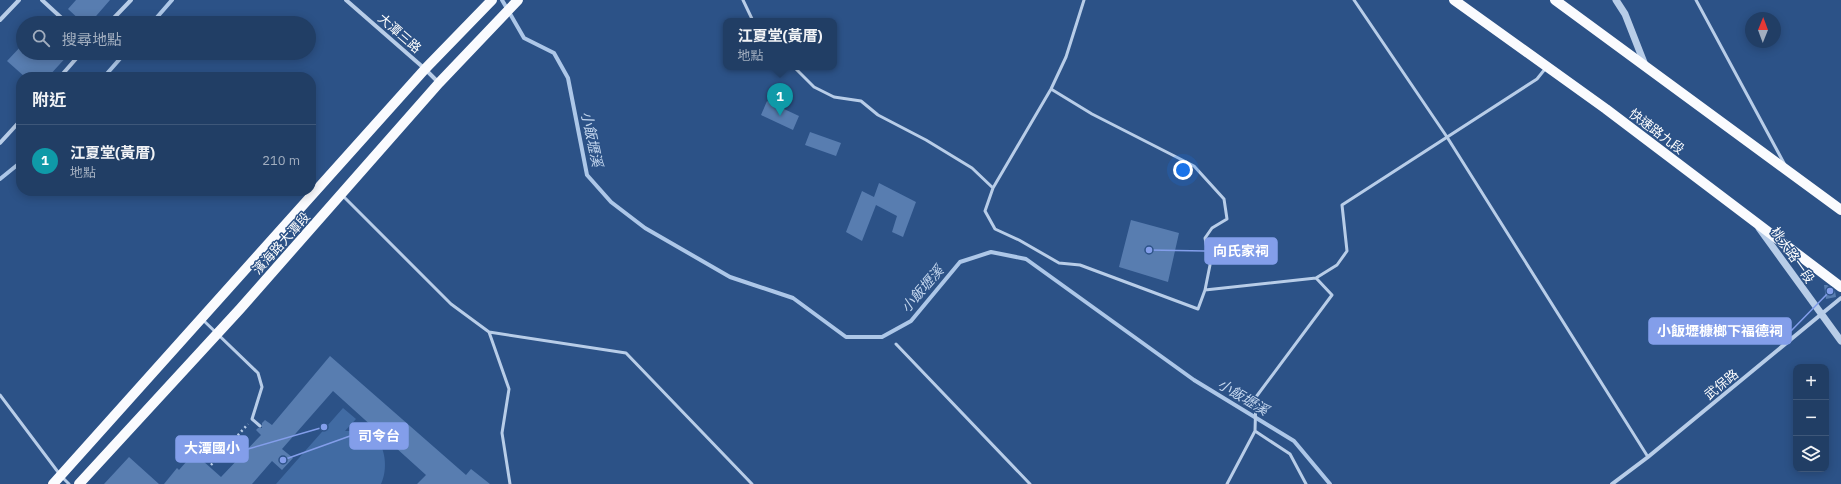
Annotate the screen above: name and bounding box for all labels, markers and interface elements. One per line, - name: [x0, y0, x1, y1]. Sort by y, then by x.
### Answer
- street label: 大潭三路: [374, 10, 425, 57]
- north arrow: [1745, 12, 1781, 48]
- search box: [16, 16, 316, 60]
- popup: [723, 18, 837, 70]
- text: 江夏堂(黃厝): [737, 26, 823, 45]
- icon: search: [30, 27, 52, 49]
- text: 搜尋地點: [62, 30, 122, 49]
- text: 地點: [737, 47, 763, 64]
- pin: 1: [767, 83, 793, 116]
- text: 附近: [32, 89, 66, 111]
- street label: 快速路九段: [1626, 105, 1688, 158]
- water label: 小飯壢溪: [577, 110, 607, 170]
- text: 江夏堂(黃厝): [70, 143, 155, 162]
- text: 1: [41, 152, 49, 169]
- text: 210 m: [262, 152, 300, 169]
- your location: [1173, 160, 1193, 180]
- text: 地點: [70, 164, 96, 181]
- street label: 濱海路大潭段: [249, 209, 314, 278]
- street label: 桃大路一段: [1767, 224, 1818, 287]
- callout: 向氏家祠: [1205, 238, 1277, 264]
- text: 向氏家祠: [1213, 242, 1269, 260]
- water label: 小飯壢溪: [897, 260, 948, 316]
- callout: 小飯壢槺榔下福德祠: [1649, 318, 1791, 344]
- text: 小飯壢槺榔下福德祠: [1657, 322, 1783, 340]
- map controls: [1793, 364, 1829, 472]
- button: +: [1793, 364, 1829, 400]
- street label: 武保路: [1701, 366, 1742, 403]
- water label: 小飯壢溪: [1214, 375, 1273, 420]
- button: −: [1793, 400, 1829, 436]
- callout: 司令台: [350, 423, 408, 449]
- text: 司令台: [358, 427, 400, 445]
- callout: 大潭國小: [176, 436, 248, 462]
- button: layers: [1793, 436, 1829, 472]
- text: 大潭國小: [184, 439, 240, 457]

